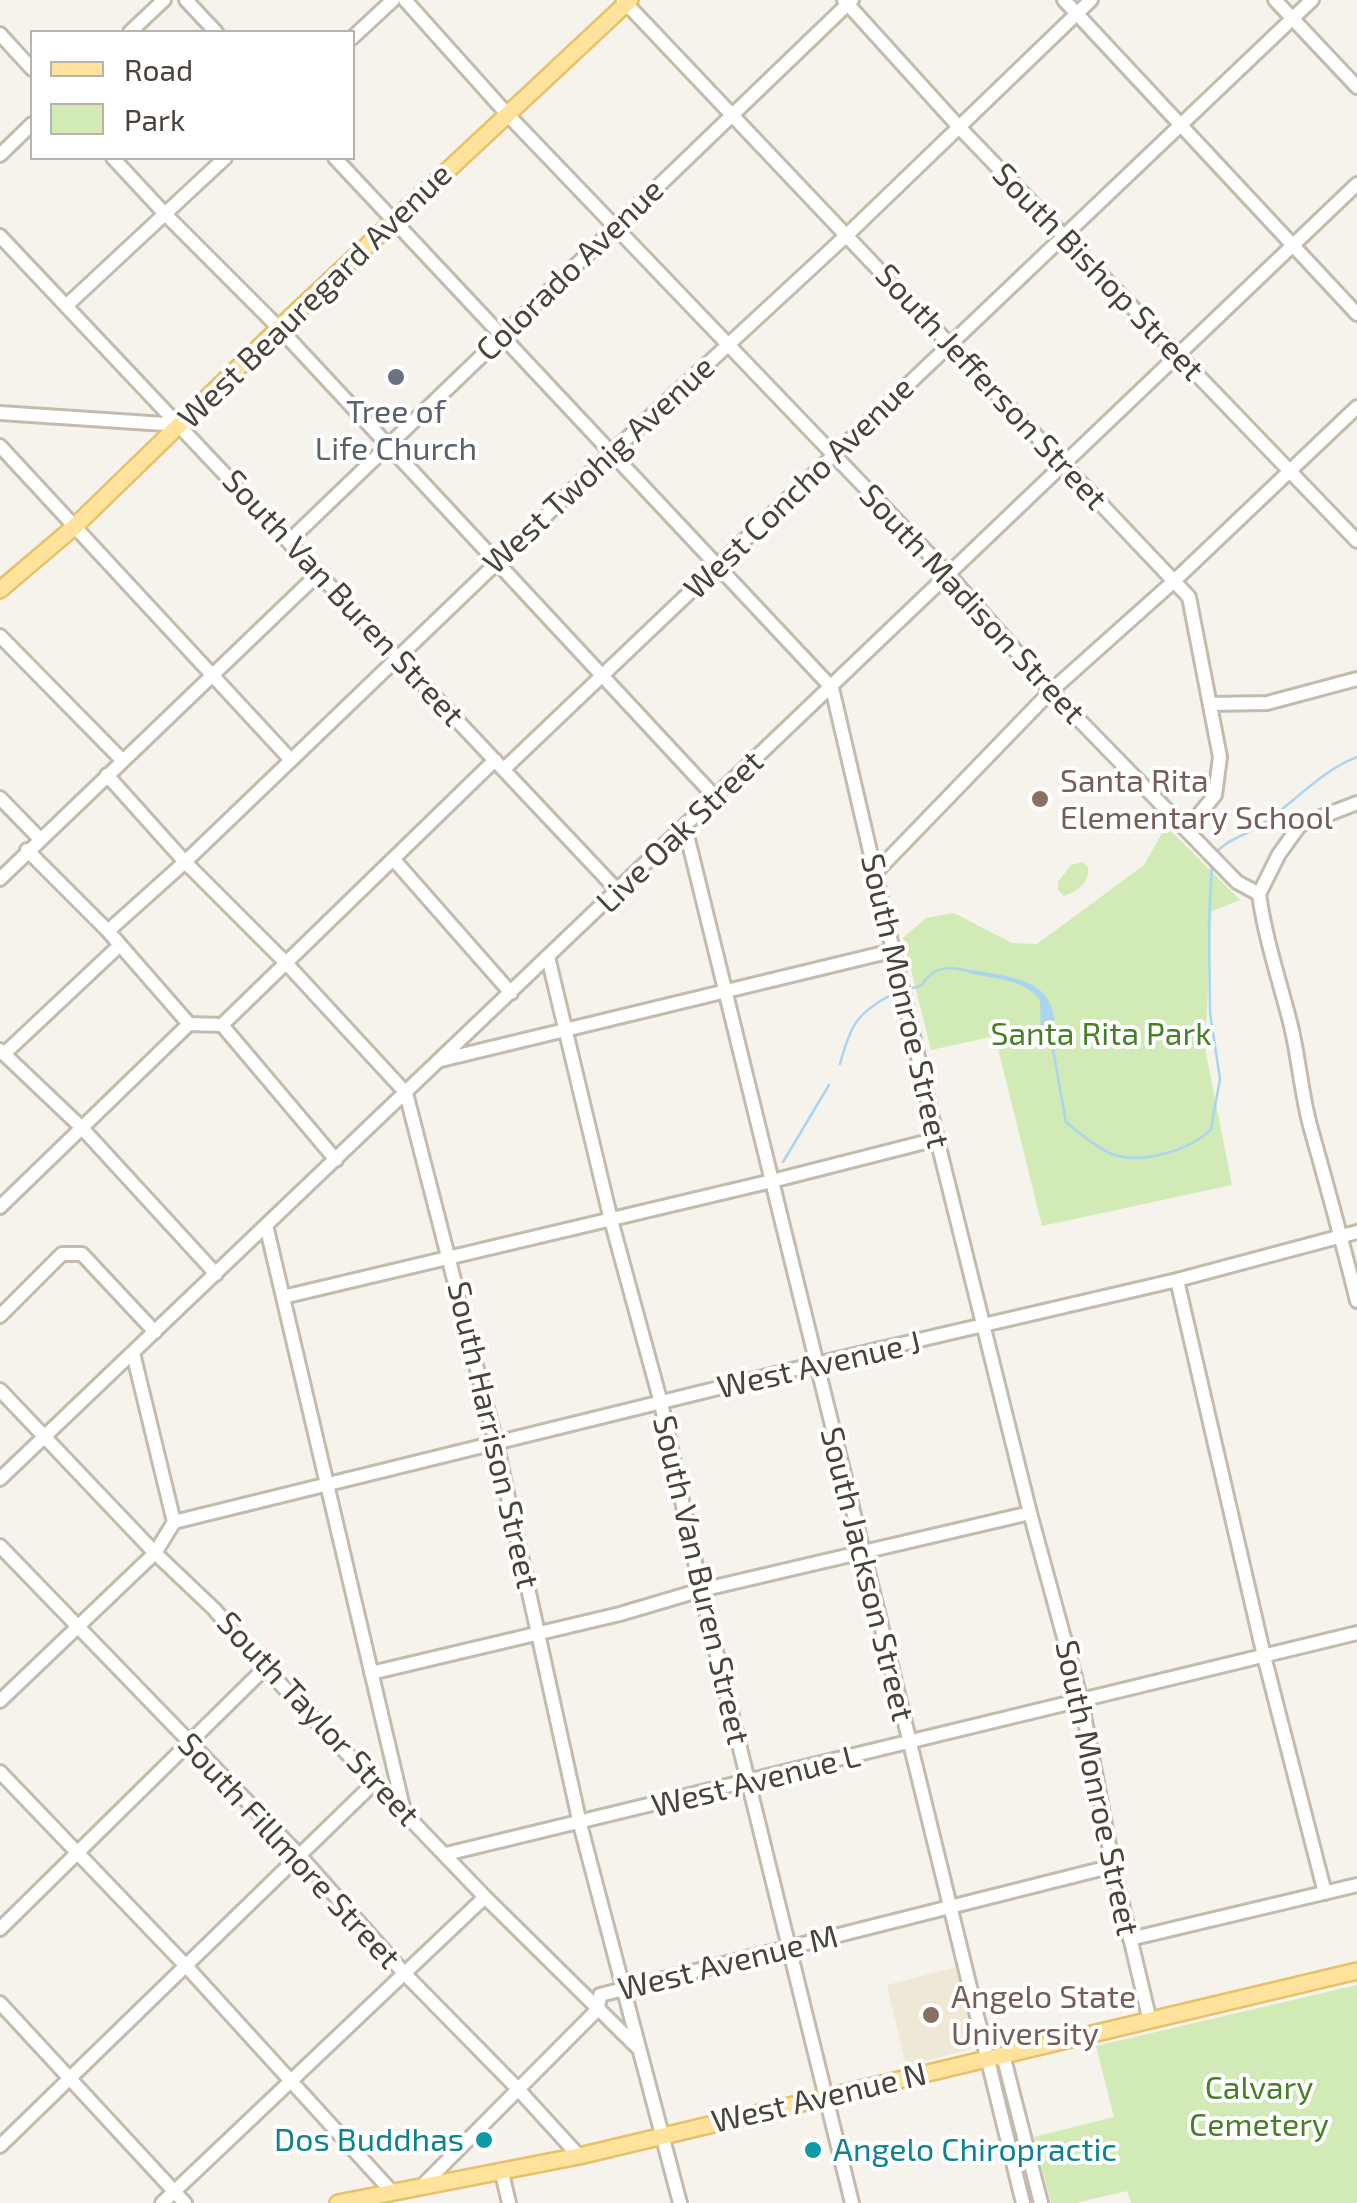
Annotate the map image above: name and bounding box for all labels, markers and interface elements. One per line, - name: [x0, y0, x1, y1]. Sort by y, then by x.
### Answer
- legend: [30, 30, 355, 160]
- text: Road: [124, 51, 193, 87]
- text: Park: [124, 101, 185, 137]
- street label: West Beauregard Avenue: [170, 155, 460, 437]
- street label: South Bishop Street: [984, 155, 1212, 389]
- street label: Colorado Avenue: [468, 171, 672, 369]
- street label: South Jefferson Street: [867, 256, 1115, 518]
- street label: West Twohig Avenue: [475, 348, 723, 582]
- marker: Tree of Life Church: [385, 366, 407, 388]
- street label: West Concho Avenue: [676, 368, 922, 608]
- place label: Tree of Life Church: [315, 393, 477, 468]
- street label: South Van Buren Street: [214, 462, 472, 734]
- street label: South Madison Street: [851, 476, 1093, 732]
- street label: Live Oak Street: [589, 743, 771, 921]
- place label: Santa Rita Elementary School: [1060, 762, 1333, 837]
- marker: Santa Rita Elementary School: [1029, 788, 1051, 810]
- street label: South Monroe Street: [852, 850, 958, 1152]
- park label: Santa Rita Park: [990, 1015, 1212, 1053]
- street label: South Harrison Street: [439, 1278, 547, 1592]
- street label: West Avenue J: [713, 1323, 925, 1407]
- street label: South Van Buren Street: [644, 1412, 758, 1748]
- street label: South Jackson Street: [812, 1423, 922, 1725]
- street label: South Taylor Street: [209, 1604, 427, 1834]
- street label: South Monroe Street: [1047, 1637, 1147, 1939]
- street label: South Fillmore Street: [170, 1725, 408, 1977]
- street label: West Avenue L: [648, 1737, 864, 1825]
- street label: West Avenue M: [614, 1917, 842, 2009]
- place label: Angelo State University: [951, 1978, 1136, 2053]
- marker: Angelo State University: [920, 2004, 942, 2026]
- street label: West Avenue N: [708, 2055, 930, 2141]
- park label: Calvary Cemetery: [1189, 2069, 1329, 2144]
- place label: Dos Buddhas: [274, 2121, 464, 2159]
- marker: Dos Buddhas: [473, 2129, 495, 2151]
- place label: Angelo Chiropractic: [833, 2131, 1117, 2169]
- marker: Angelo Chiropractic: [802, 2139, 824, 2161]

